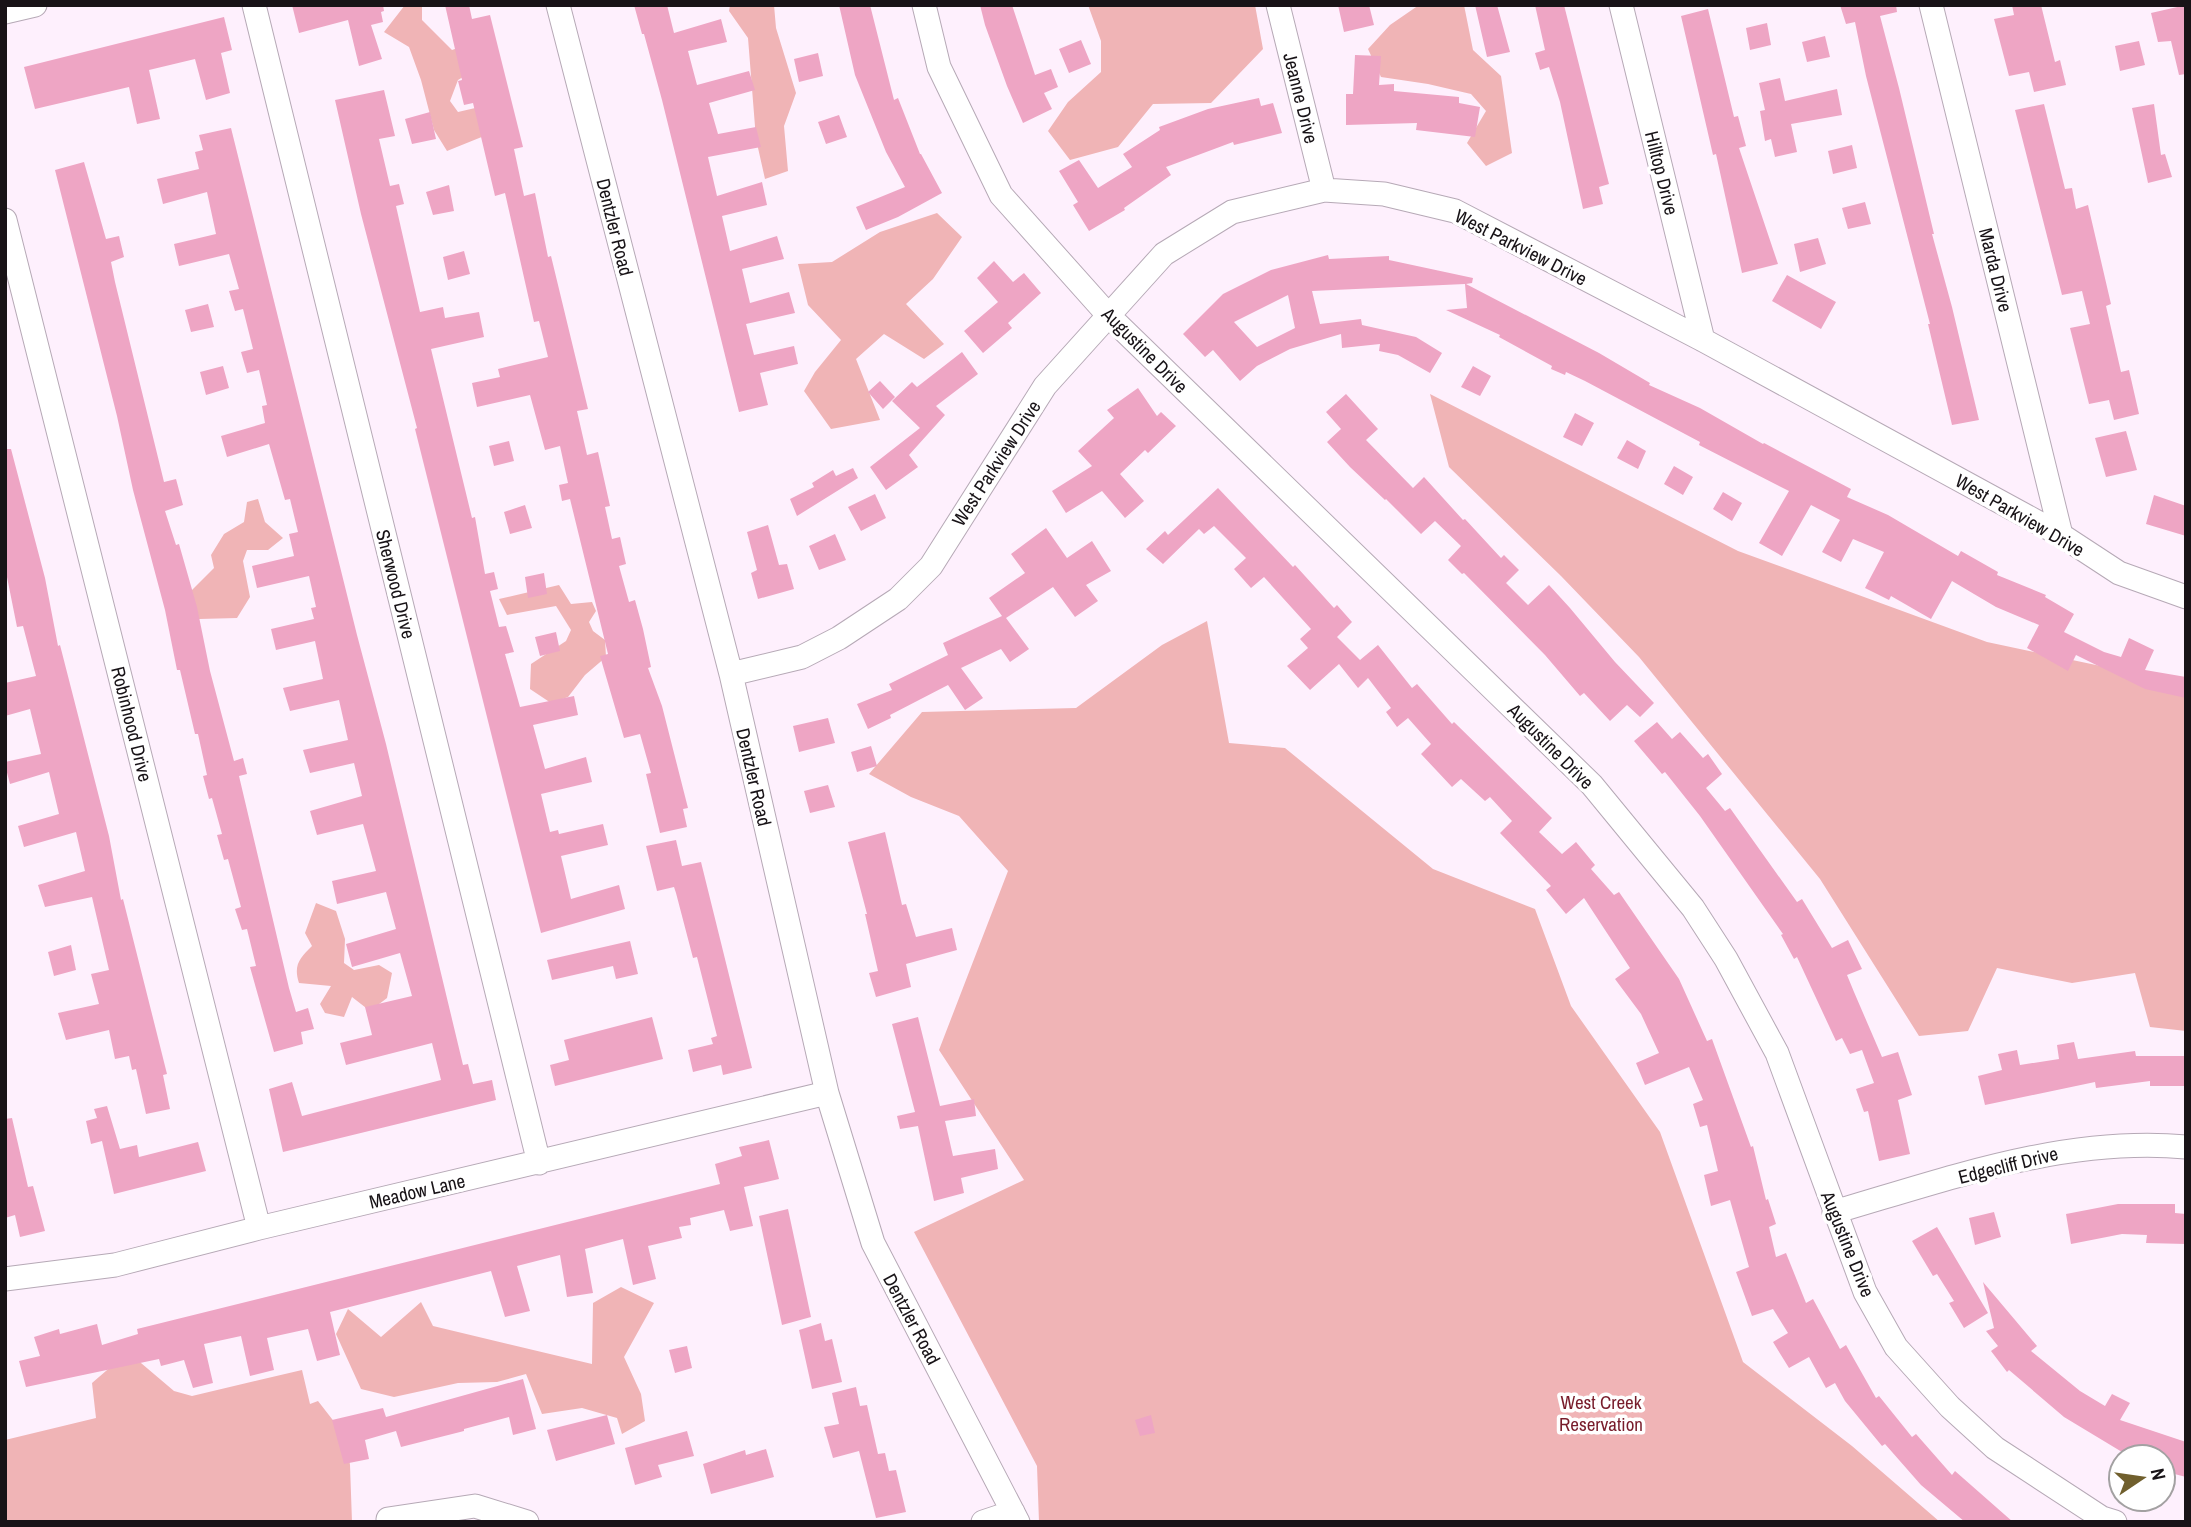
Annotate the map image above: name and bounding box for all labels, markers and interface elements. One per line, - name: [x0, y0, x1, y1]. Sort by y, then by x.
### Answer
- street label: Jeanne Drive: [1277, 50, 1325, 146]
- street label: Hilltop Drive: [1639, 128, 1685, 218]
- street label: Dentzler Road: [590, 176, 640, 278]
- street label: West Parkview Drive: [1450, 202, 1592, 292]
- street label: Marda Drive: [1973, 225, 2019, 315]
- street label: Augustine Drive: [1096, 301, 1194, 399]
- street label: West Parkview Drive: [946, 395, 1046, 531]
- street label: West Parkview Drive: [1951, 467, 2089, 563]
- street label: Sherwood Drive: [370, 527, 422, 641]
- street label: Robinhood Drive: [105, 664, 159, 784]
- street label: Augustine Drive: [1502, 697, 1600, 795]
- street label: Dentzler Road: [730, 726, 778, 828]
- street label: Edgecliff Drive: [1955, 1140, 2061, 1190]
- street label: Meadow Lane: [366, 1167, 468, 1215]
- street label: Augustine Drive: [1815, 1186, 1881, 1301]
- street label: Dentzler Road: [877, 1269, 947, 1369]
- park label: West Creek Reservation: [1559, 1389, 1643, 1437]
- north arrow: [2107, 1443, 2177, 1513]
- text: N: [2145, 1466, 2172, 1483]

